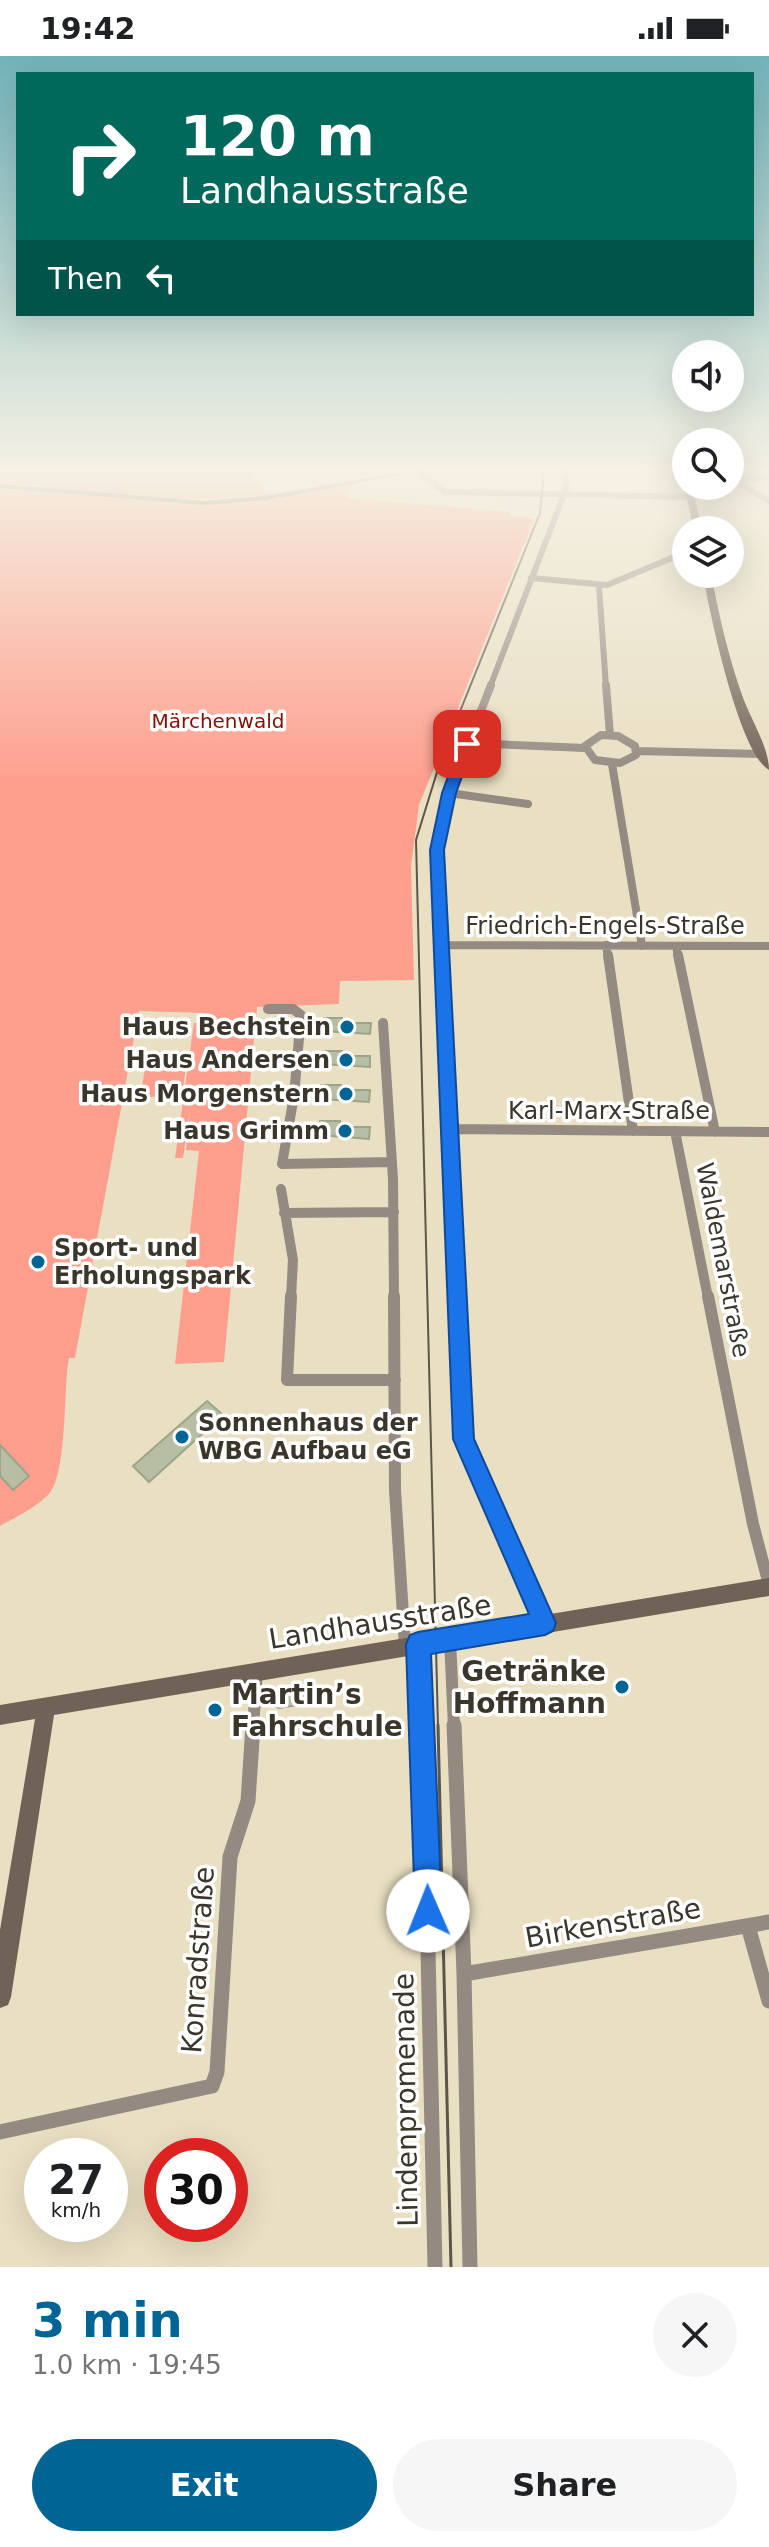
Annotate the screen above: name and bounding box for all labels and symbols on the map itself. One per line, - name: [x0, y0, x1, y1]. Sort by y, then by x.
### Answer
- park label: Märchenwald: [152, 709, 284, 733]
- pin: [433, 710, 501, 778]
- street label: Friedrich-Engels-Straße: [465, 912, 745, 940]
- place label: Haus Bechstein: [122, 1013, 331, 1041]
- marker: Haus Bechstein: [338, 1018, 356, 1036]
- place label: Haus Andersen: [125, 1046, 330, 1074]
- marker: Haus Andersen: [337, 1051, 355, 1069]
- place label: Haus Morgenstern: [80, 1080, 330, 1108]
- marker: Haus Morgenstern: [337, 1085, 355, 1103]
- street label: Karl-Marx-Straße: [508, 1097, 710, 1125]
- place label: Haus Grimm: [163, 1117, 329, 1145]
- marker: Haus Grimm: [336, 1122, 354, 1140]
- street label: Waldemarstraße: [690, 1160, 756, 1360]
- place label: Sport- und Erholungspark: [54, 1234, 252, 1290]
- marker: Sport- und Erholungspark: [29, 1253, 47, 1271]
- place label: Sonnenhaus der WBG Aufbau eG: [198, 1409, 418, 1465]
- marker: Sonnenhaus der WBG Aufbau eG: [173, 1428, 191, 1446]
- street label: Landhausstraße: [266, 1588, 494, 1656]
- place label: Getränke Hoffmann: [453, 1655, 606, 1720]
- place label: Martin’s Fahrschule: [231, 1678, 403, 1743]
- marker: Getränke Hoffmann: [613, 1678, 631, 1696]
- marker: Martin’s Fahrschule: [206, 1701, 224, 1719]
- street label: Konradstraße: [175, 1865, 221, 2055]
- position arrow: [386, 1869, 470, 1953]
- street label: Birkenstraße: [523, 1891, 703, 1955]
- street label: Lindenpromenade: [387, 1973, 425, 2227]
- speed limit sign: 30: [144, 2138, 248, 2242]

